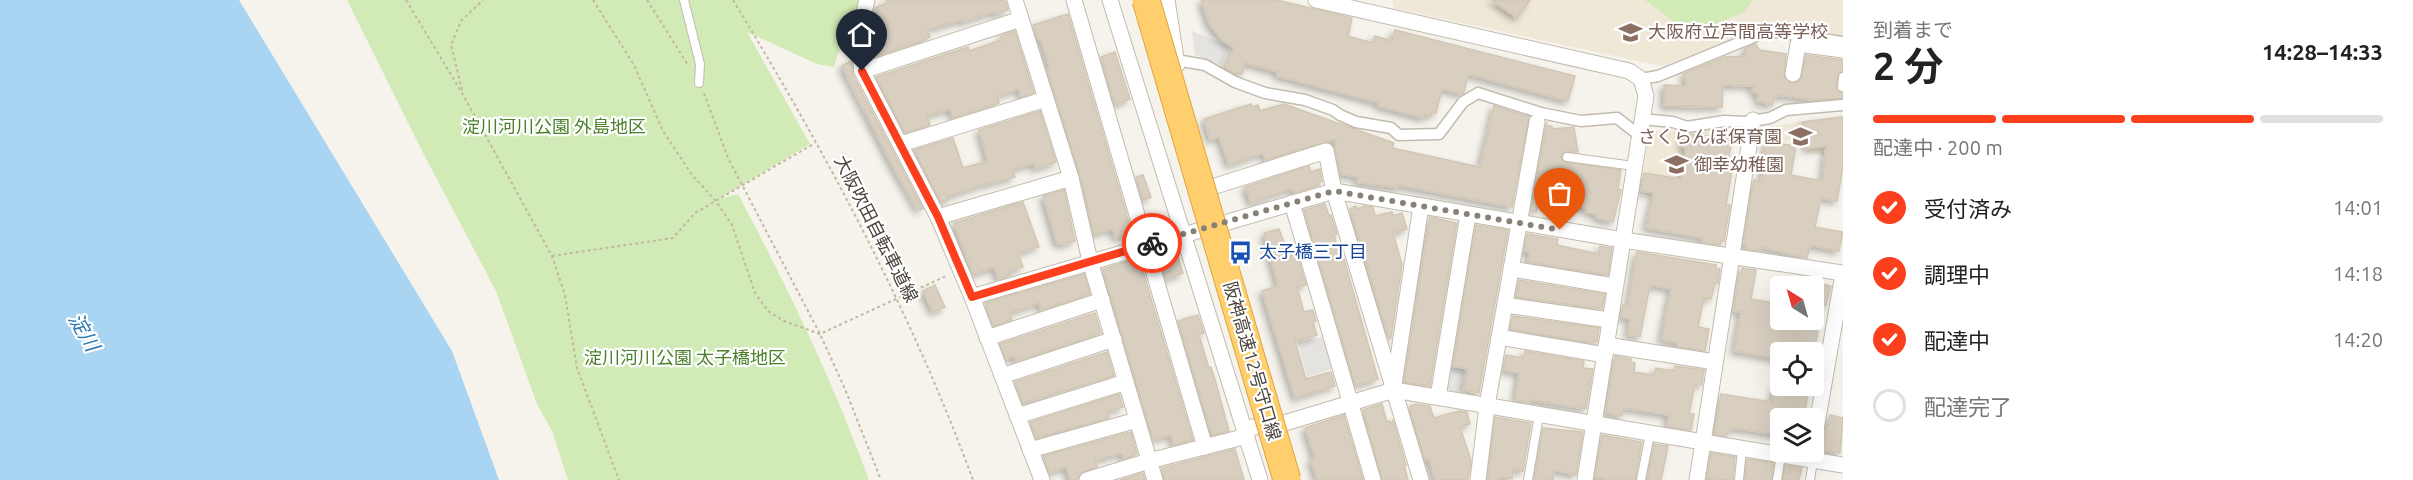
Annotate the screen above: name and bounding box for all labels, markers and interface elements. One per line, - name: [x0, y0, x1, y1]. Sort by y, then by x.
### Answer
- pin: [836, 9, 887, 71]
- icon: home: [845, 18, 878, 51]
- text: 到着まで: [1873, 18, 1953, 41]
- school or university icon: 大阪府立芦間高等学校: [1617, 19, 1643, 45]
- place label: 大阪府立芦間高等学校: [1648, 21, 1828, 41]
- text: 14:28–14:33: [2262, 39, 2383, 64]
- text: 2 分: [1873, 44, 1943, 87]
- park label: 淀川河川公園 外島地区: [462, 116, 646, 136]
- school or university icon: さくらんぼ保育園: [1787, 124, 1813, 150]
- place label: さくらんぼ保育園: [1638, 126, 1782, 146]
- text: 配達中 · 200 m: [1873, 136, 2003, 159]
- street label: 大阪吹田自転車道線: [831, 152, 923, 305]
- school or university icon: 御幸幼稚園: [1663, 152, 1689, 178]
- place label: 御幸幼稚園: [1694, 154, 1784, 174]
- pin: [1534, 168, 1585, 230]
- icon: bag: [1543, 177, 1576, 210]
- icon: check: [1873, 191, 1906, 224]
- text: 受付済み: [1924, 196, 2012, 221]
- text: 14:01: [2333, 196, 2383, 219]
- courier: [1122, 213, 1182, 273]
- icon: bike: [1136, 227, 1169, 260]
- bus stop icon: 太子橋三丁目: [1228, 239, 1254, 265]
- place label: 太子橋三丁目: [1259, 241, 1367, 261]
- icon: check: [1873, 257, 1906, 290]
- text: 調理中: [1924, 262, 1990, 287]
- text: 14:18: [2333, 262, 2383, 285]
- north arrow: [1770, 276, 1824, 330]
- map controls: [1770, 276, 1824, 462]
- street label: 阪神高速12号守口線: [1221, 279, 1285, 442]
- water label: 淀川: [64, 309, 105, 357]
- icon: check: [1873, 323, 1906, 356]
- text: 配達中: [1924, 328, 1990, 353]
- text: 14:20: [2333, 328, 2383, 351]
- button: locate: [1770, 342, 1824, 396]
- park label: 淀川河川公園 太子橋地区: [584, 347, 786, 367]
- text: 配達完了: [1924, 394, 2012, 419]
- button: layers: [1770, 408, 1824, 462]

